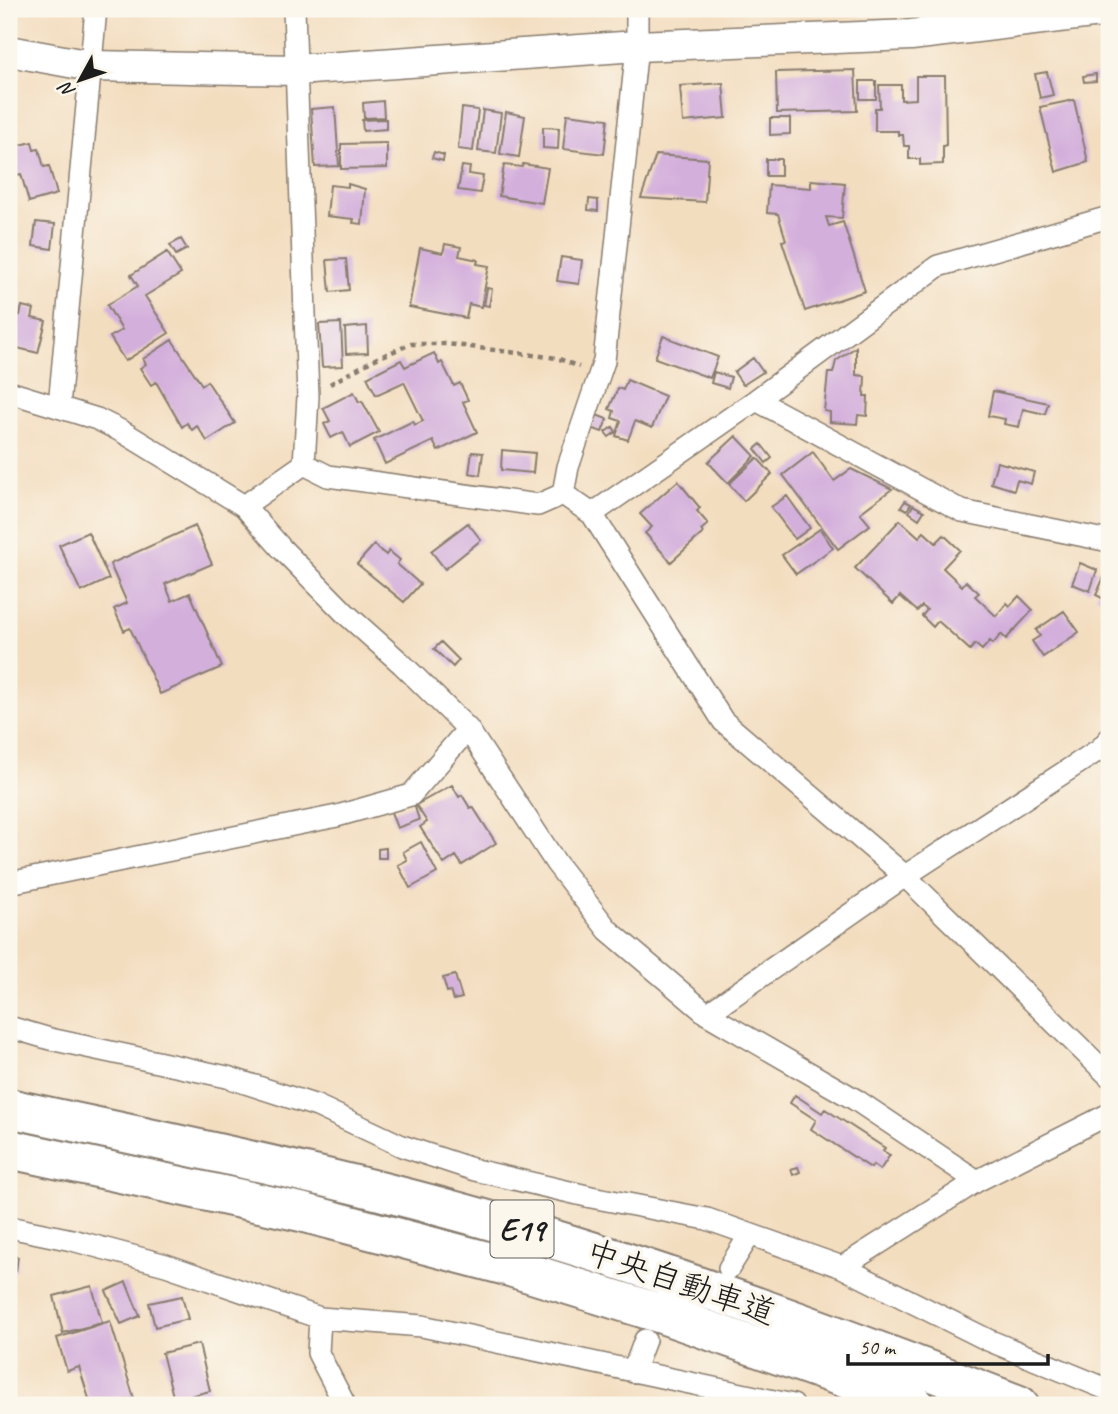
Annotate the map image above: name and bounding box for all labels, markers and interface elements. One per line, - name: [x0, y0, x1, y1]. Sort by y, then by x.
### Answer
- north arrow: [46, 46, 116, 116]
- text: N: [53, 76, 81, 103]
- road number: E19: [490, 1200, 554, 1258]
- street label: 中央自動車道: [581, 1230, 781, 1334]
- scale bar: [848, 1323, 1048, 1367]
- text: 50 m: [859, 1334, 897, 1360]

